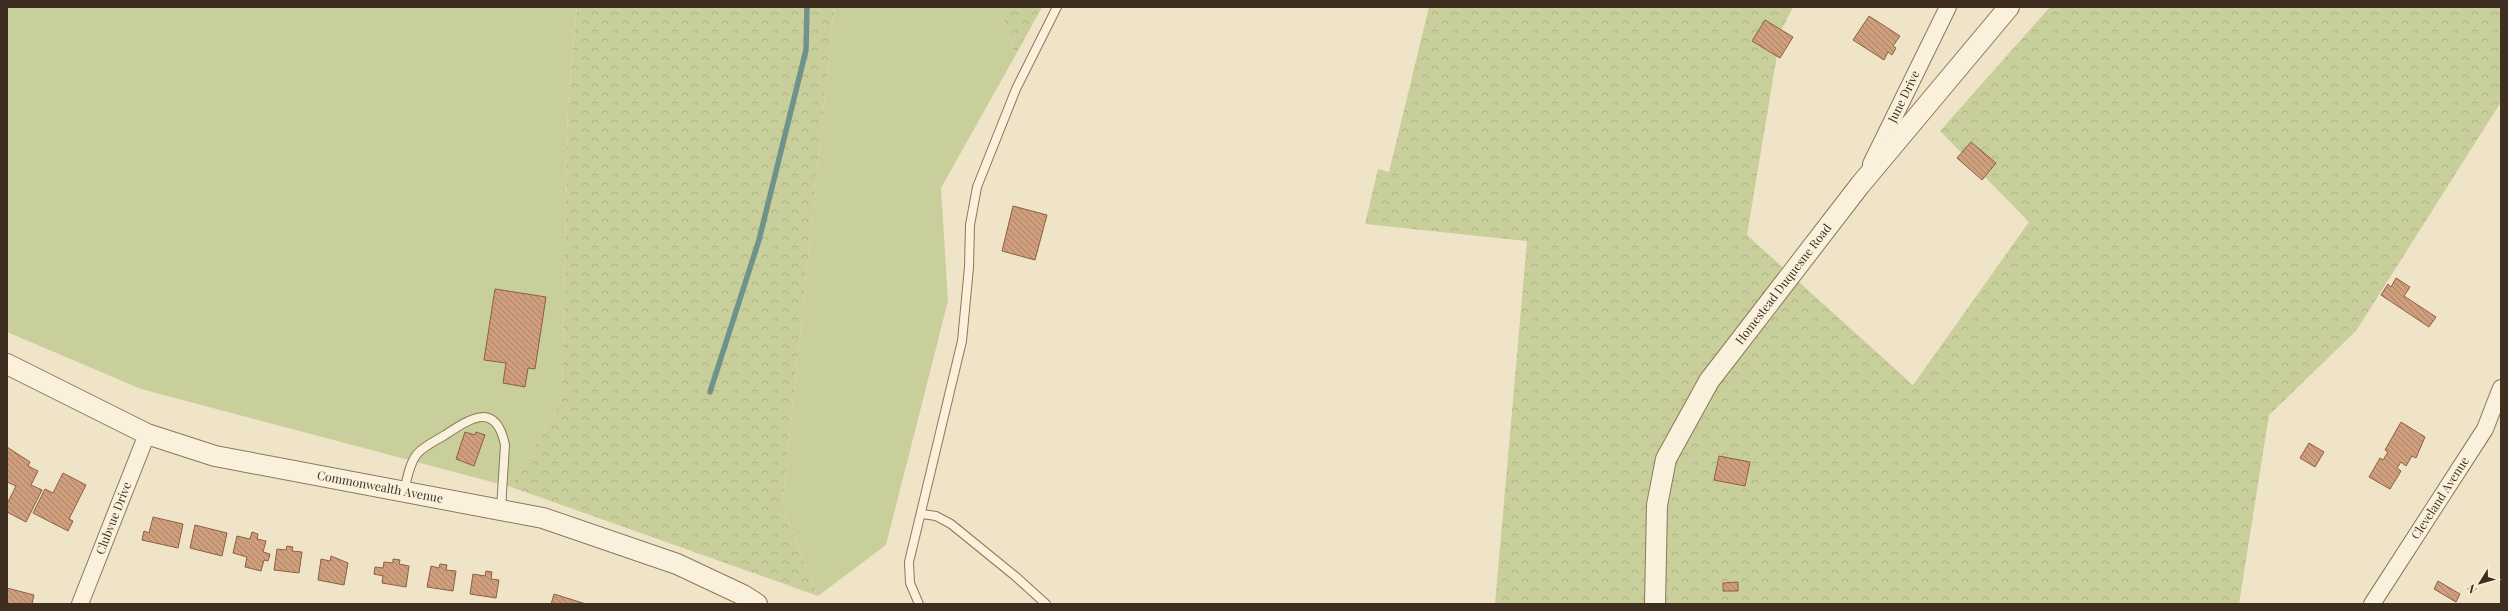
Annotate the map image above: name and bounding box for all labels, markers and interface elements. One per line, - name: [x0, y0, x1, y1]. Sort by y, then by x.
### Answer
- street label: June Drive: [1883, 67, 1923, 126]
- street label: Homestead Duquesne Road: [1731, 220, 1834, 347]
- street label: Cleveland Avenue: [2407, 453, 2472, 542]
- street label: Commonwealth Avenue: [316, 466, 445, 506]
- street label: Clubvue Drive: [91, 479, 134, 557]
- north arrow: [2460, 563, 2500, 603]
- text: N: [2463, 582, 2480, 597]

